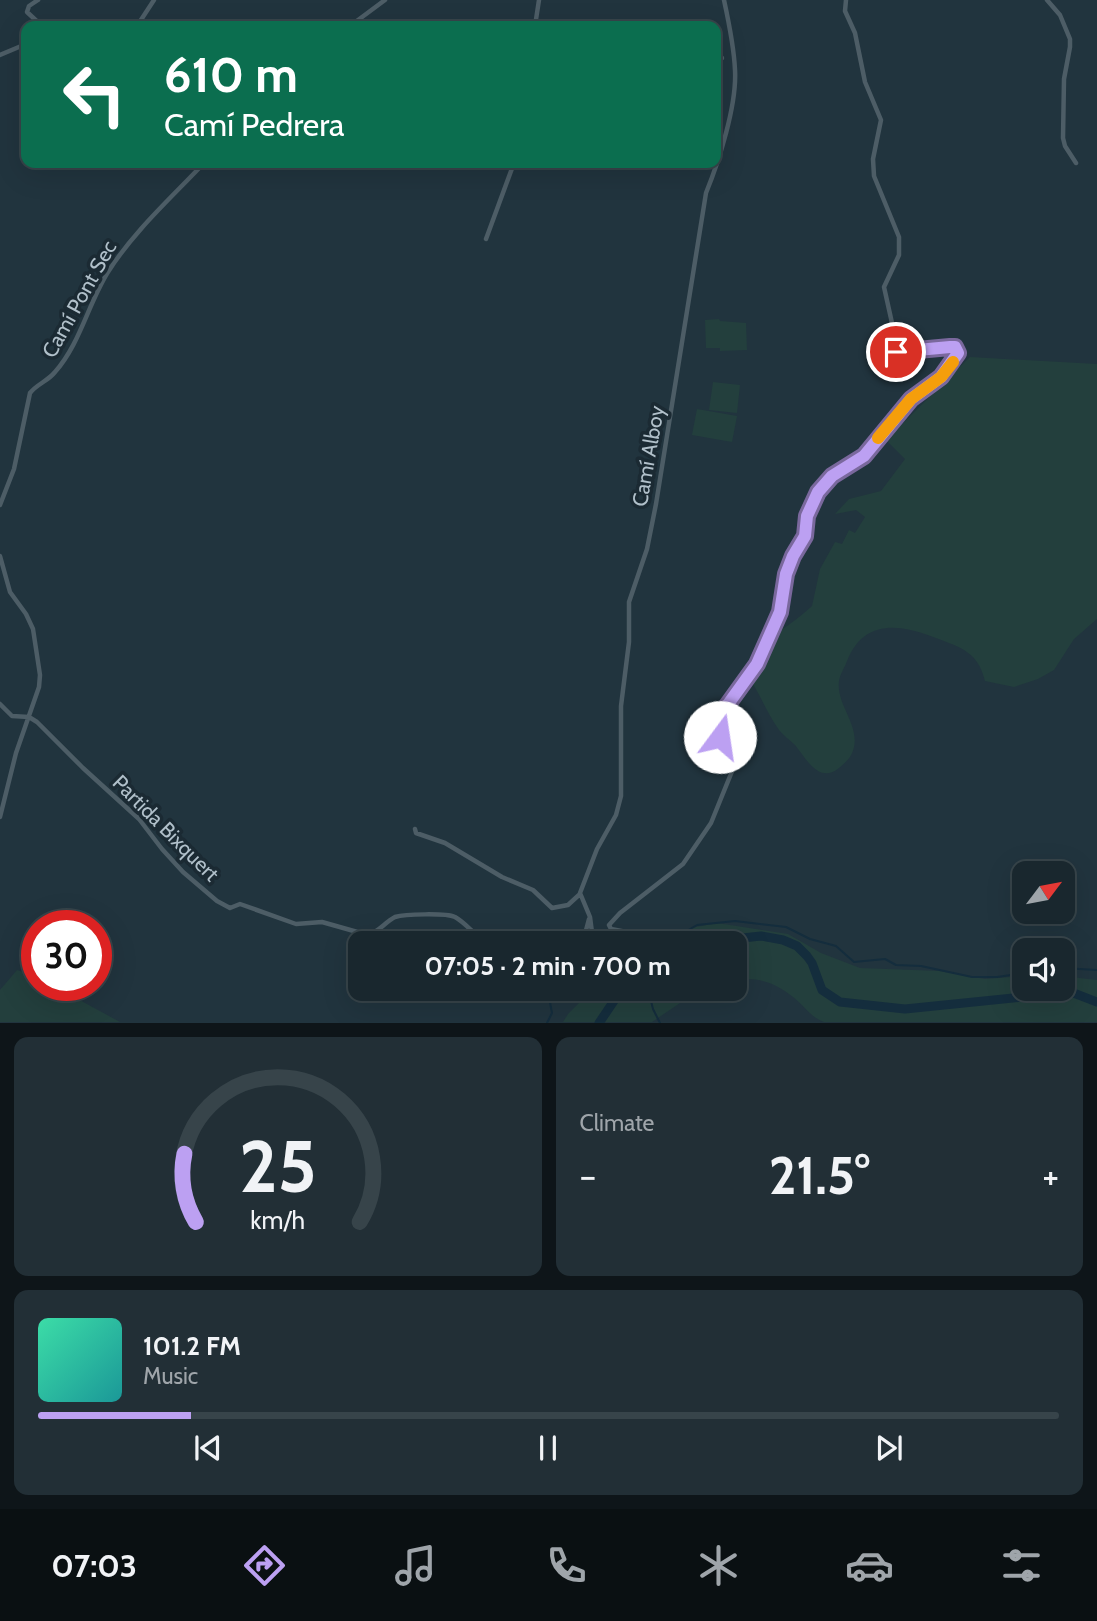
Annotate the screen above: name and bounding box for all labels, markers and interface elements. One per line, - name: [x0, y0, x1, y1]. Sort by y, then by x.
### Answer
- text: 610 m: [164, 45, 298, 104]
- icon: left: [49, 49, 140, 140]
- text: Camí Pedrera: [164, 105, 344, 144]
- street label: Camí Pont Sec: [37, 236, 121, 362]
- pin: [866, 322, 926, 382]
- icon: arrive: [877, 333, 915, 371]
- street label: Camí Alboy: [627, 403, 669, 508]
- position arrow: [683, 700, 757, 774]
- street label: Partida Bixquert: [108, 770, 224, 886]
- north arrow: [1012, 861, 1074, 924]
- map controls: [1012, 861, 1075, 1001]
- speed limit sign: 30: [21, 910, 112, 1001]
- button: sound: [1012, 938, 1075, 1001]
- text: 07:05 · 2 min · 700 m: [424, 950, 671, 982]
- text: Climate: [580, 1109, 654, 1137]
- text: 25: [239, 1123, 317, 1211]
- text: 21.5°: [769, 1144, 870, 1207]
- text: −: [580, 1152, 596, 1199]
- text: +: [1042, 1152, 1059, 1199]
- text: km/h: [250, 1205, 305, 1235]
- text: 101.2 FM: [143, 1330, 241, 1362]
- text: Music: [143, 1362, 198, 1390]
- icon: previous: [189, 1429, 227, 1467]
- icon: pause: [529, 1429, 567, 1467]
- icon: next: [870, 1429, 908, 1467]
- icon: directions: [240, 1541, 289, 1590]
- icon: music: [391, 1541, 440, 1590]
- icon: phone: [542, 1541, 591, 1590]
- icon: climate: [694, 1541, 743, 1590]
- icon: car: [845, 1541, 894, 1590]
- icon: filters: [997, 1541, 1046, 1590]
- text: 07:03: [51, 1546, 137, 1585]

